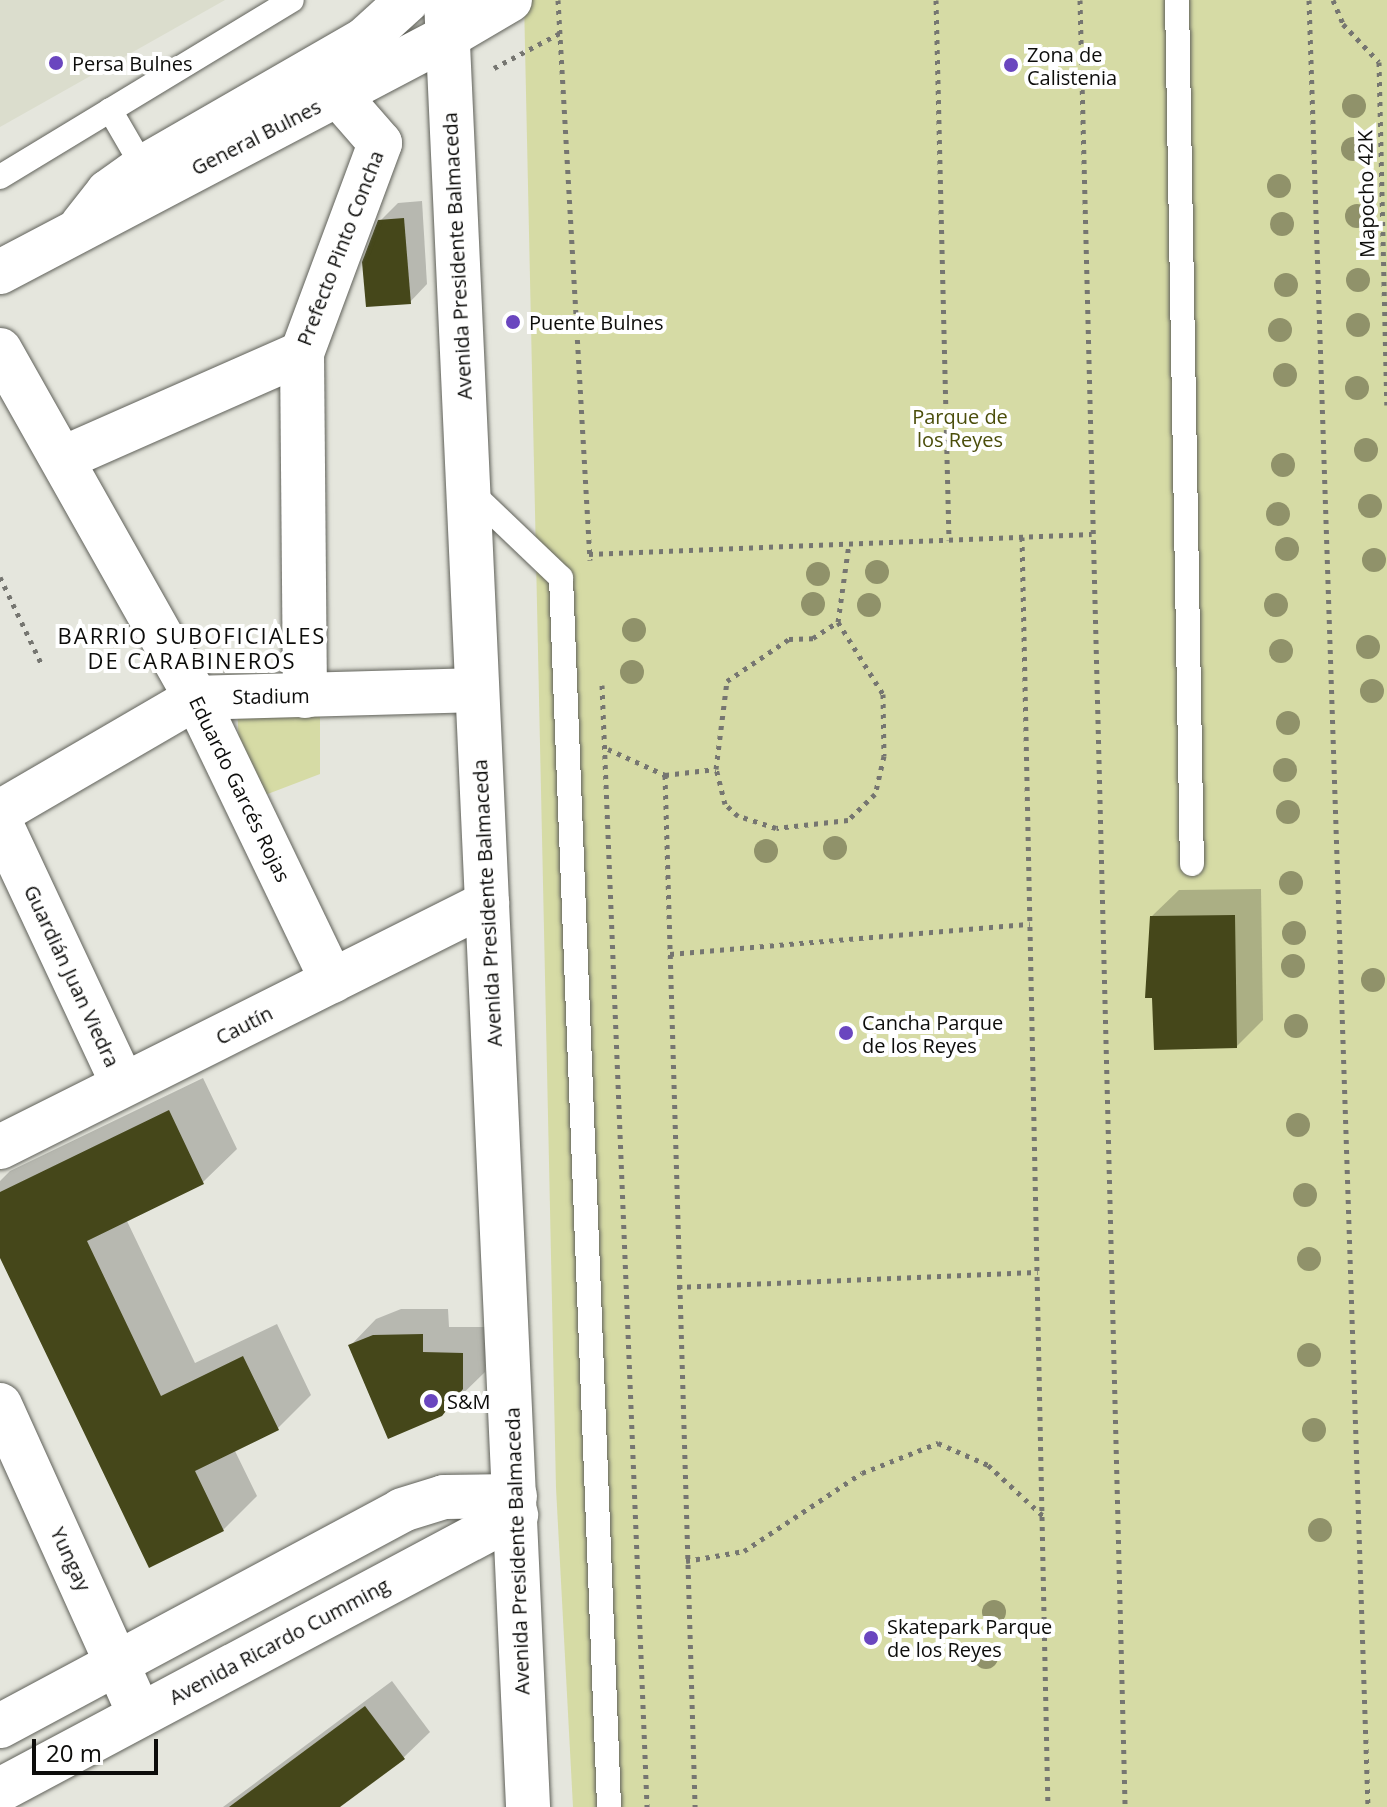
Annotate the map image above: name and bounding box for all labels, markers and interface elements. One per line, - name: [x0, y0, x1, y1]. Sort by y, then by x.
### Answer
- place label: Zona de Calistenia: [1027, 42, 1117, 89]
- place label: Persa Bulnes: [72, 51, 193, 75]
- marker: Persa Bulnes: [47, 54, 65, 72]
- marker: Zona de Calistenia: [1002, 56, 1020, 74]
- street label: General Bulnes: [187, 94, 325, 180]
- street label: Avenida Presidente Balmaceda: [437, 112, 477, 400]
- street label: Mapocho 42K: [1353, 130, 1379, 258]
- street label: Prefecto Pinto Concha: [292, 147, 388, 349]
- place label: Puente Bulnes: [529, 310, 664, 334]
- marker: Puente Bulnes: [504, 313, 522, 331]
- park label: Parque de los Reyes: [912, 404, 1008, 451]
- district label: BARRIO SUBOFICIALES DE CARABINEROS: [58, 622, 326, 674]
- street label: Stadium: [232, 683, 310, 709]
- street label: Eduardo Garcés Rojas: [185, 692, 295, 886]
- street label: Avenida Presidente Balmaceda: [467, 759, 507, 1047]
- street label: Guardián Juan Viedra: [19, 881, 125, 1071]
- street label: Cautín: [212, 1001, 276, 1049]
- place label: Cancha Parque de los Reyes: [862, 1010, 1003, 1057]
- marker: Cancha Parque de los Reyes: [837, 1024, 855, 1042]
- place label: S&M: [447, 1389, 491, 1413]
- marker: S&M: [422, 1392, 440, 1410]
- street label: Avenida Presidente Balmaceda: [500, 1407, 534, 1695]
- street label: Yungay: [46, 1523, 96, 1595]
- street label: Avenida Ricardo Cumming: [165, 1573, 393, 1709]
- place label: Skatepark Parque de los Reyes: [887, 1614, 1052, 1661]
- marker: Skatepark Parque de los Reyes: [862, 1629, 880, 1647]
- scale bar: [36, 1723, 162, 1773]
- text: 20 m: [46, 1736, 102, 1769]

